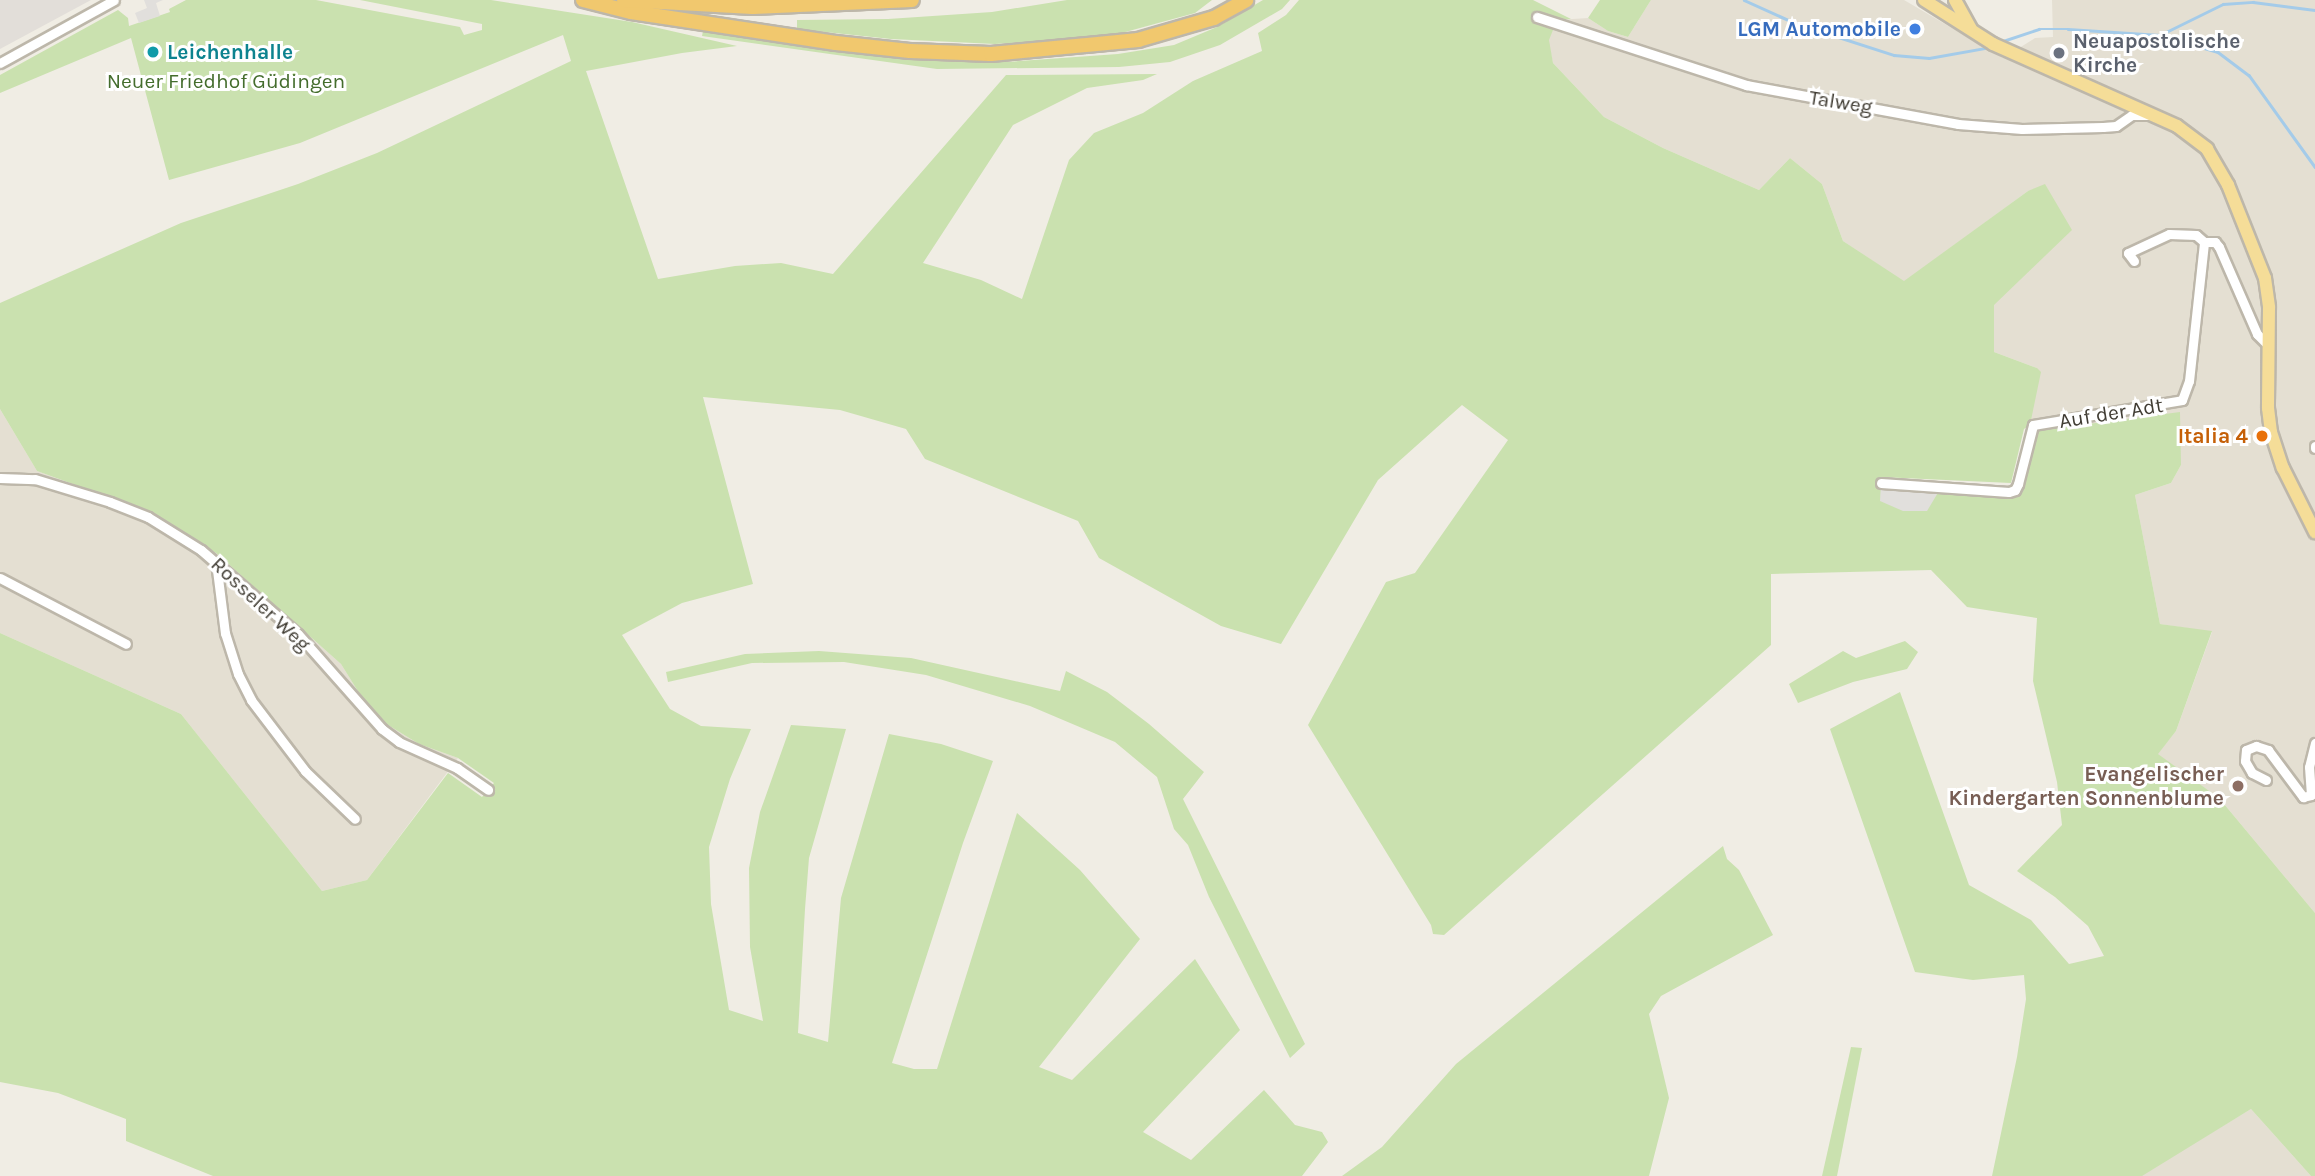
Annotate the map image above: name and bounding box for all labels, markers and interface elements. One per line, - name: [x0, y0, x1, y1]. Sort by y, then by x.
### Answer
- place label: LGM Automobile: [1737, 16, 1901, 42]
- marker: LGM Automobile: [1907, 21, 1923, 37]
- place label: Neuapostolische Kirche: [2073, 28, 2240, 78]
- place label: Leichenhalle: [167, 39, 293, 65]
- marker: Leichenhalle: [145, 44, 161, 60]
- marker: Neuapostolische Kirche: [2051, 45, 2067, 61]
- park label: Neuer Friedhof Güdingen: [107, 68, 345, 94]
- street label: Talweg: [1807, 85, 1875, 119]
- street label: Auf der Adt: [2057, 392, 2165, 434]
- place label: Italia 4: [2178, 423, 2248, 449]
- marker: Italia 4: [2254, 428, 2270, 444]
- street label: Rosseler Weg: [206, 551, 316, 657]
- place label: Evangelischer Kindergarten Sonnenblume: [1948, 761, 2224, 811]
- marker: Evangelischer Kindergarten Sonnenblume: [2230, 778, 2246, 794]

